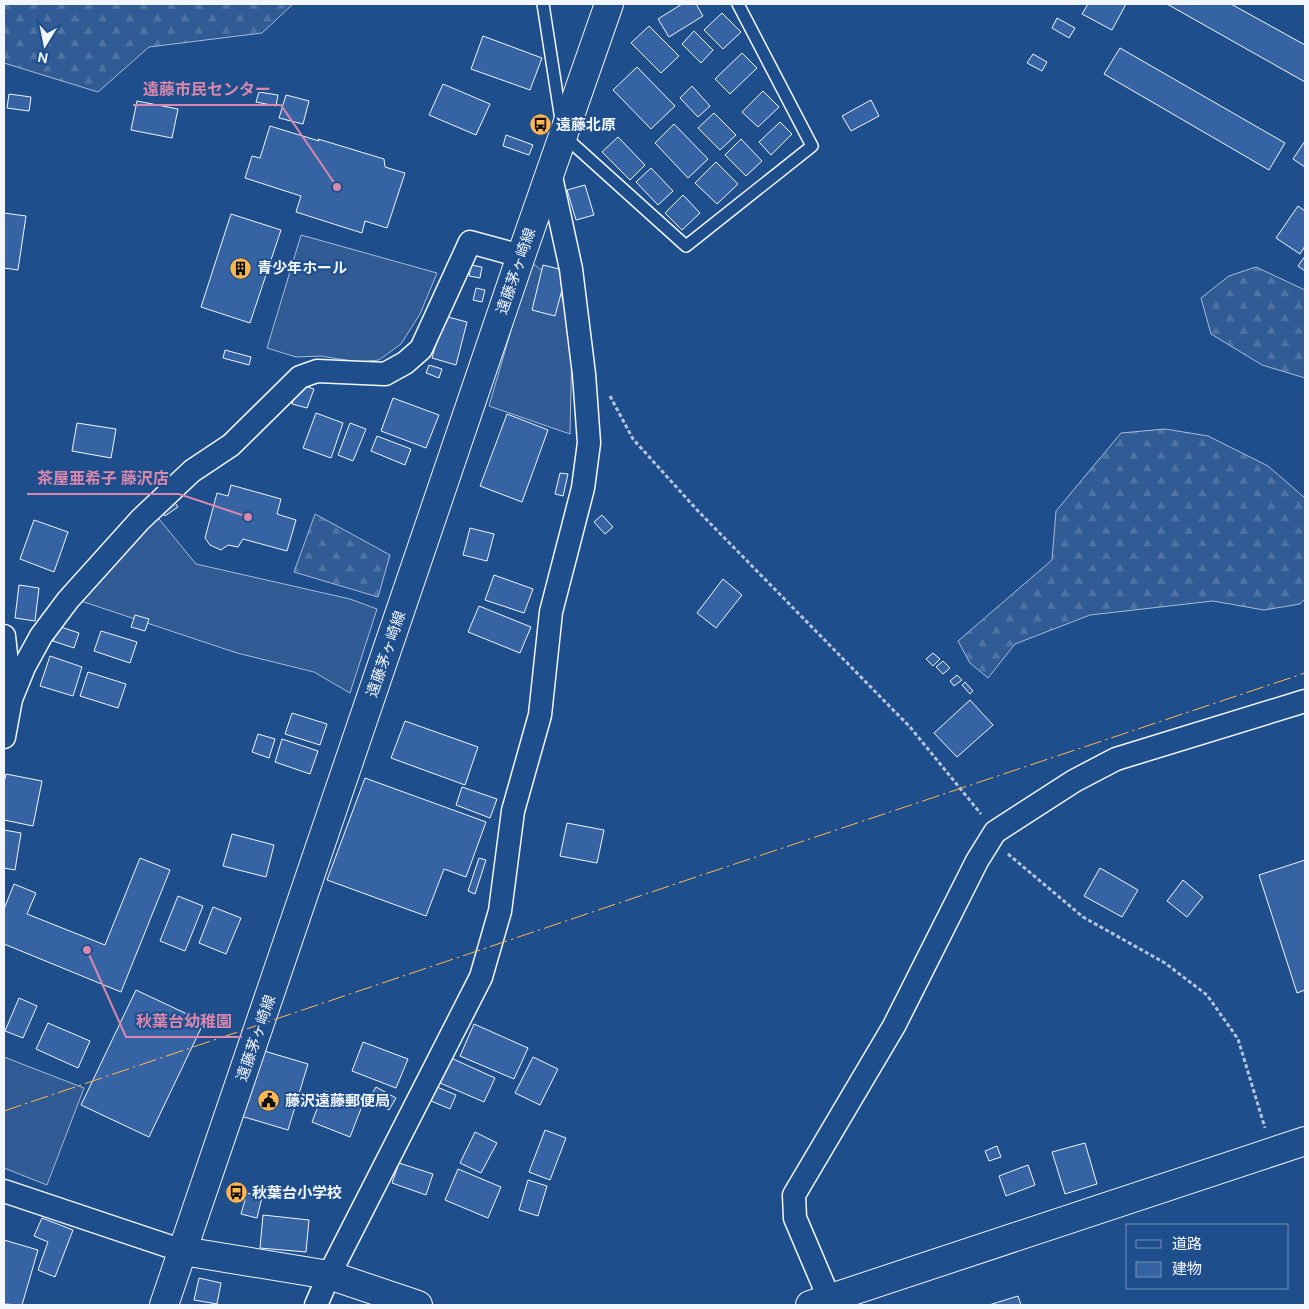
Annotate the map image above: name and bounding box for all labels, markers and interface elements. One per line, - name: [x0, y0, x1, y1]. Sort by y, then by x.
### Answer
- north arrow: [20, 20, 70, 70]
- text: N: [36, 48, 49, 68]
- callout: 遠藤市民センター: [133, 74, 281, 105]
- text: 遠藤市民センター: [143, 79, 271, 100]
- bus stop icon: 遠藤北原: [528, 113, 552, 137]
- place label: 遠藤北原: [556, 115, 616, 135]
- street label: 遠藤茅ヶ崎線: [492, 225, 540, 317]
- building icon: 青少年ホール: [229, 256, 253, 280]
- place label: 青少年ホール: [257, 258, 347, 278]
- callout: 茶屋亜希子 藤沢店: [27, 463, 179, 494]
- text: 茶屋亜希子 藤沢店: [37, 468, 169, 489]
- street label: 遠藤茅ヶ崎線: [362, 608, 410, 700]
- street label: 遠藤茅ヶ崎線: [232, 992, 280, 1084]
- callout: 秋葉台幼稚園: [126, 1006, 242, 1037]
- text: 秋葉台幼稚園: [136, 1011, 232, 1032]
- public building icon: 藤沢遠藤郵便局: [257, 1089, 281, 1113]
- place label: 藤沢遠藤郵便局: [285, 1091, 390, 1111]
- bus stop icon: 秋葉台小学校: [224, 1181, 248, 1205]
- place label: 秋葉台小学校: [252, 1183, 342, 1203]
- legend: [1126, 1224, 1289, 1289]
- text: 道路: [1172, 1234, 1202, 1254]
- text: 建物: [1172, 1259, 1202, 1279]

